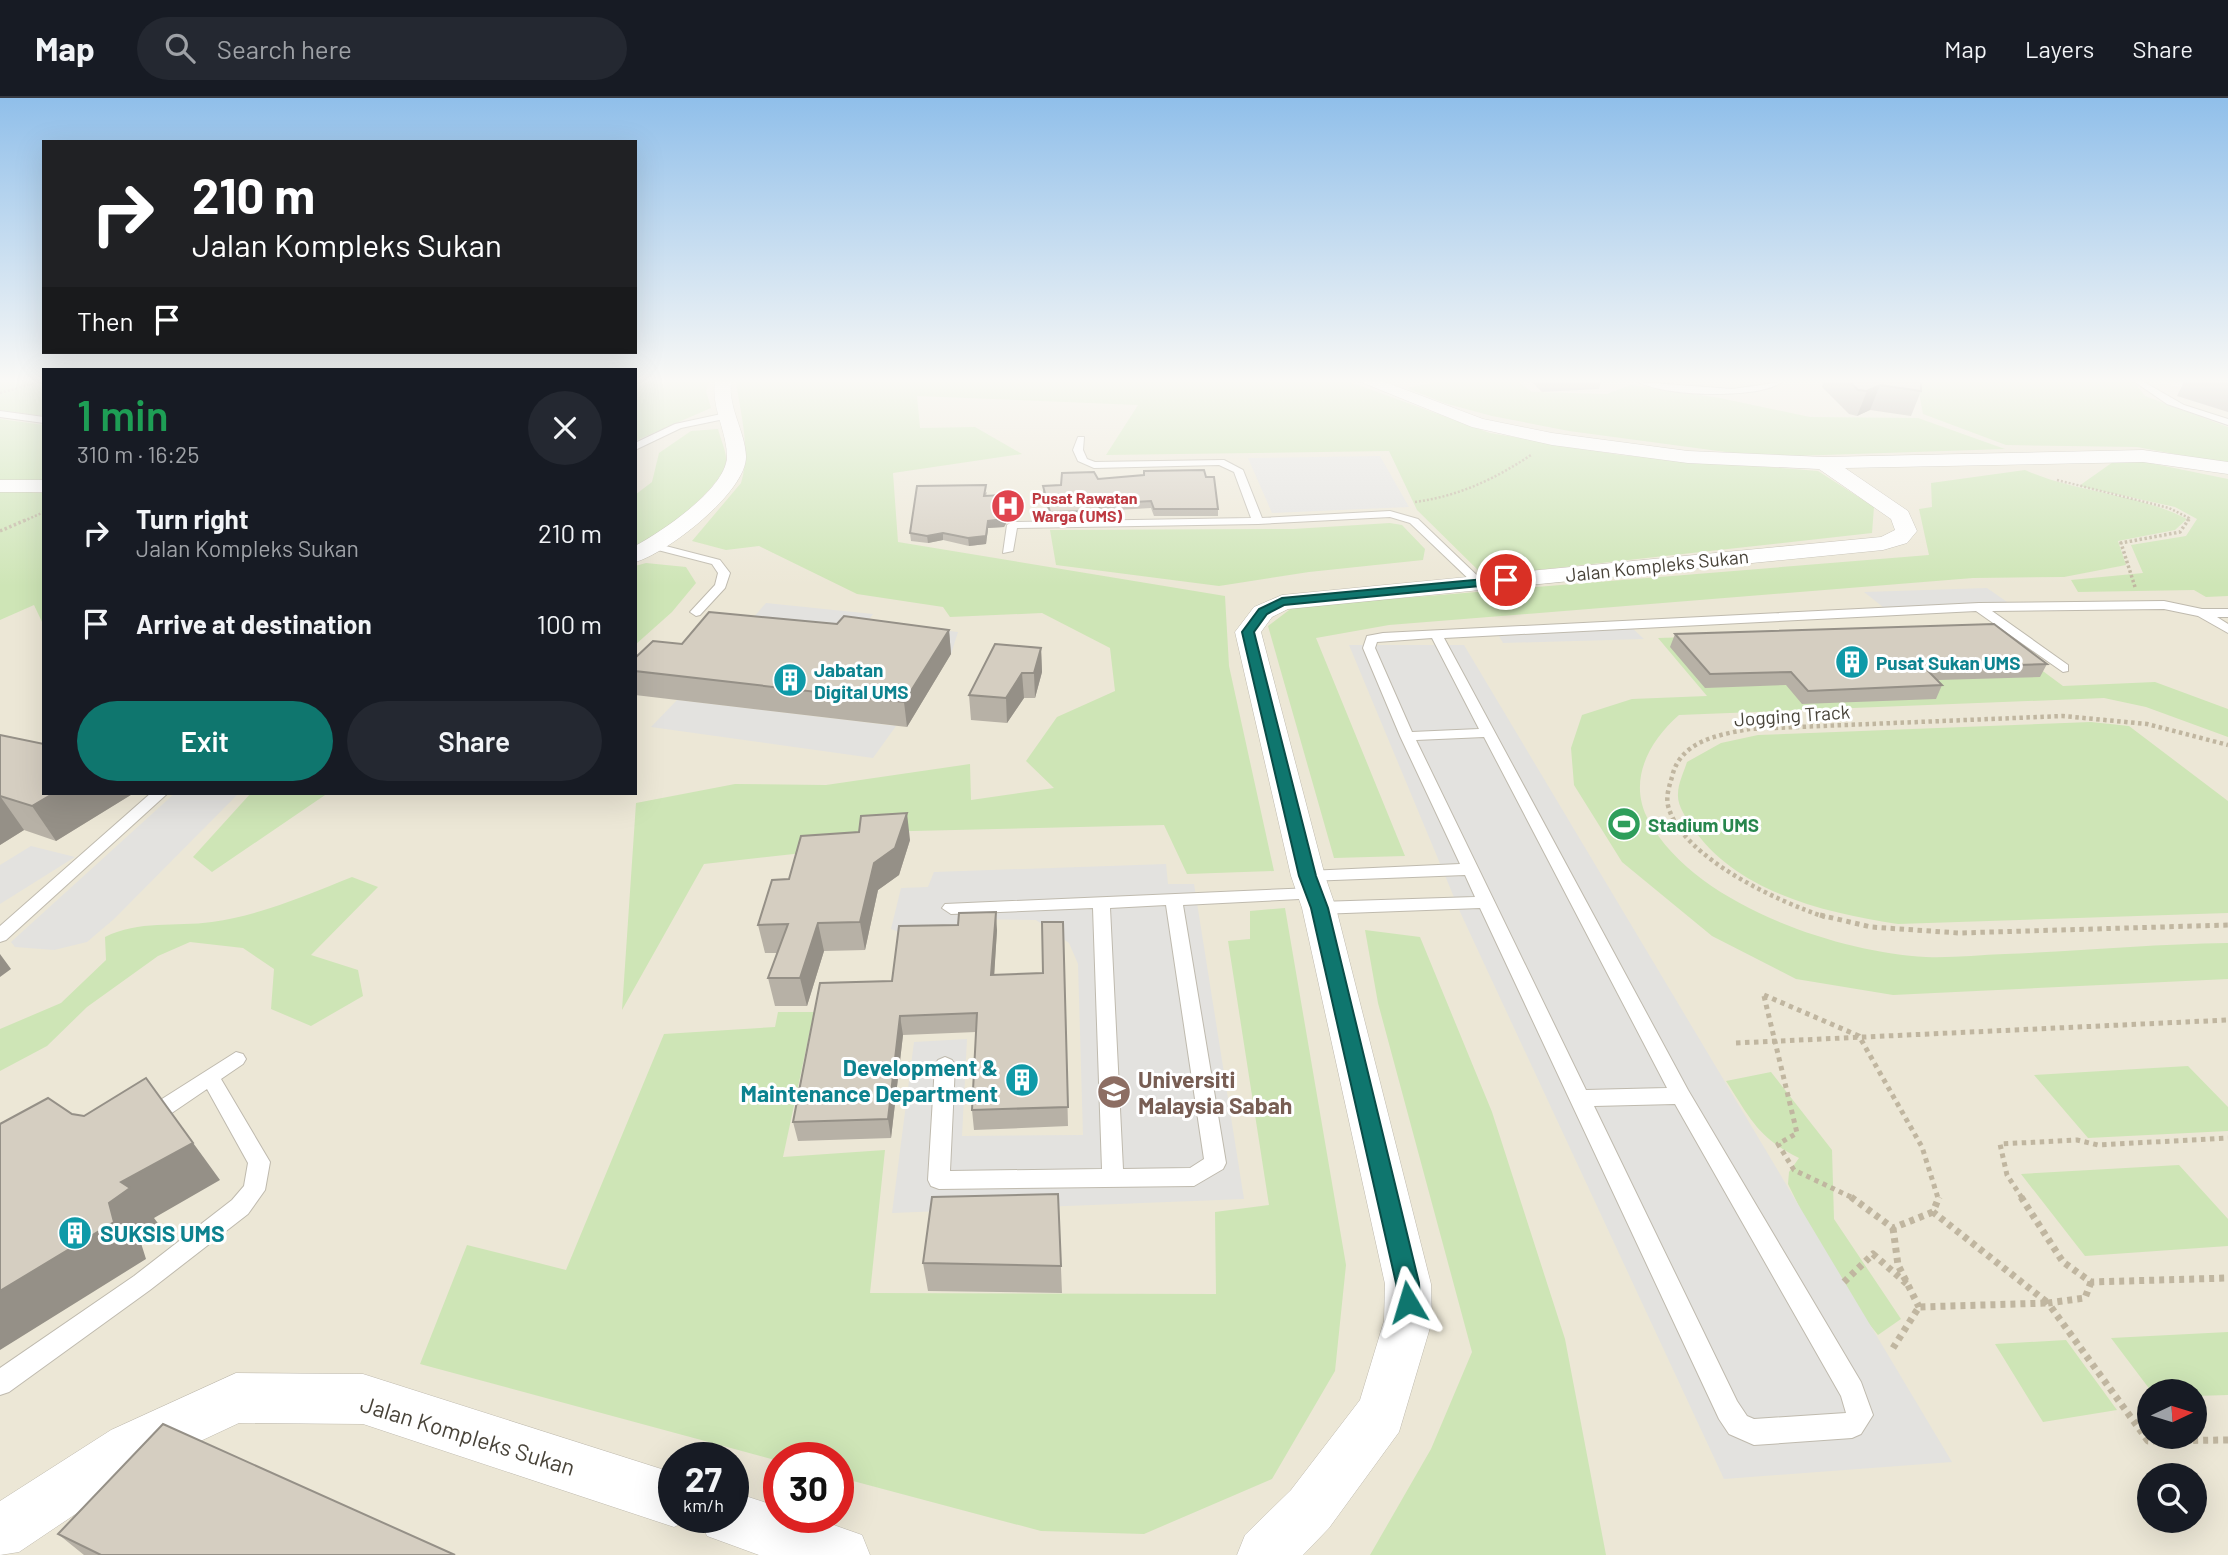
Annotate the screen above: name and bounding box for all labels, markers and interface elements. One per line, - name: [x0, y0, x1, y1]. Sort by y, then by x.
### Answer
- search box: [137, 17, 627, 80]
- text: Map: [35, 28, 95, 68]
- icon: search: [161, 29, 199, 67]
- text: Search here: [217, 33, 352, 64]
- text: Map: [1944, 34, 1987, 63]
- text: Layers: [2025, 34, 2094, 63]
- text: Share: [2132, 34, 2193, 63]
- text: 210 m: [192, 165, 315, 224]
- icon: right: [77, 168, 168, 259]
- text: Jalan Kompleks Sukan: [192, 225, 502, 263]
- icon: arrive: [148, 301, 186, 339]
- text: Then: [77, 305, 134, 336]
- text: 1 min: [77, 389, 169, 439]
- button: close: [528, 391, 602, 465]
- text: 310 m · 16:25: [77, 440, 199, 468]
- hospital icon: Pusat Rawatan Warga (UMS): [989, 487, 1027, 525]
- place label: Pusat Rawatan Warga (UMS): [1032, 488, 1138, 525]
- text: Turn right: [136, 503, 249, 534]
- icon: right: [77, 514, 115, 552]
- text: 210 m: [538, 517, 602, 548]
- text: Jalan Kompleks Sukan: [136, 534, 359, 562]
- street label: Jalan Kompleks Sukan: [1564, 544, 1750, 586]
- pin: [1476, 550, 1536, 610]
- icon: arrive: [1487, 561, 1525, 599]
- icon: arrive: [77, 605, 115, 643]
- text: Arrive at destination: [136, 608, 372, 639]
- text: 100 m: [537, 608, 602, 639]
- building icon: Pusat Sukan UMS: [1833, 643, 1871, 681]
- place label: Pusat Sukan UMS: [1876, 651, 2021, 674]
- place label: Jabatan Digital UMS: [814, 658, 909, 703]
- building icon: Jabatan Digital UMS: [771, 661, 809, 699]
- street label: Jogging Track: [1733, 699, 1851, 731]
- button: Exit: [77, 701, 333, 781]
- button: Share: [347, 701, 602, 781]
- sports icon: Stadium UMS: [1605, 805, 1643, 843]
- place label: Stadium UMS: [1648, 813, 1759, 836]
- place label: Development & Maintenance Department: [741, 1053, 998, 1107]
- building icon: Development & Maintenance Department: [1003, 1061, 1041, 1099]
- place label: Universiti Malaysia Sabah: [1138, 1065, 1292, 1119]
- school or university icon: Universiti Malaysia Sabah: [1095, 1073, 1133, 1111]
- building icon: SUKSIS UMS: [56, 1214, 94, 1252]
- place label: SUKSIS UMS: [100, 1219, 225, 1247]
- position arrow: [1371, 1265, 1445, 1339]
- north arrow: [2137, 1379, 2207, 1449]
- map controls: [2137, 1379, 2207, 1533]
- street label: Jalan Kompleks Sukan: [357, 1389, 579, 1481]
- speed limit sign: 30: [763, 1442, 854, 1533]
- text: 27: [685, 1457, 722, 1499]
- button: search: [2137, 1463, 2207, 1533]
- text: km/h: [683, 1494, 724, 1516]

